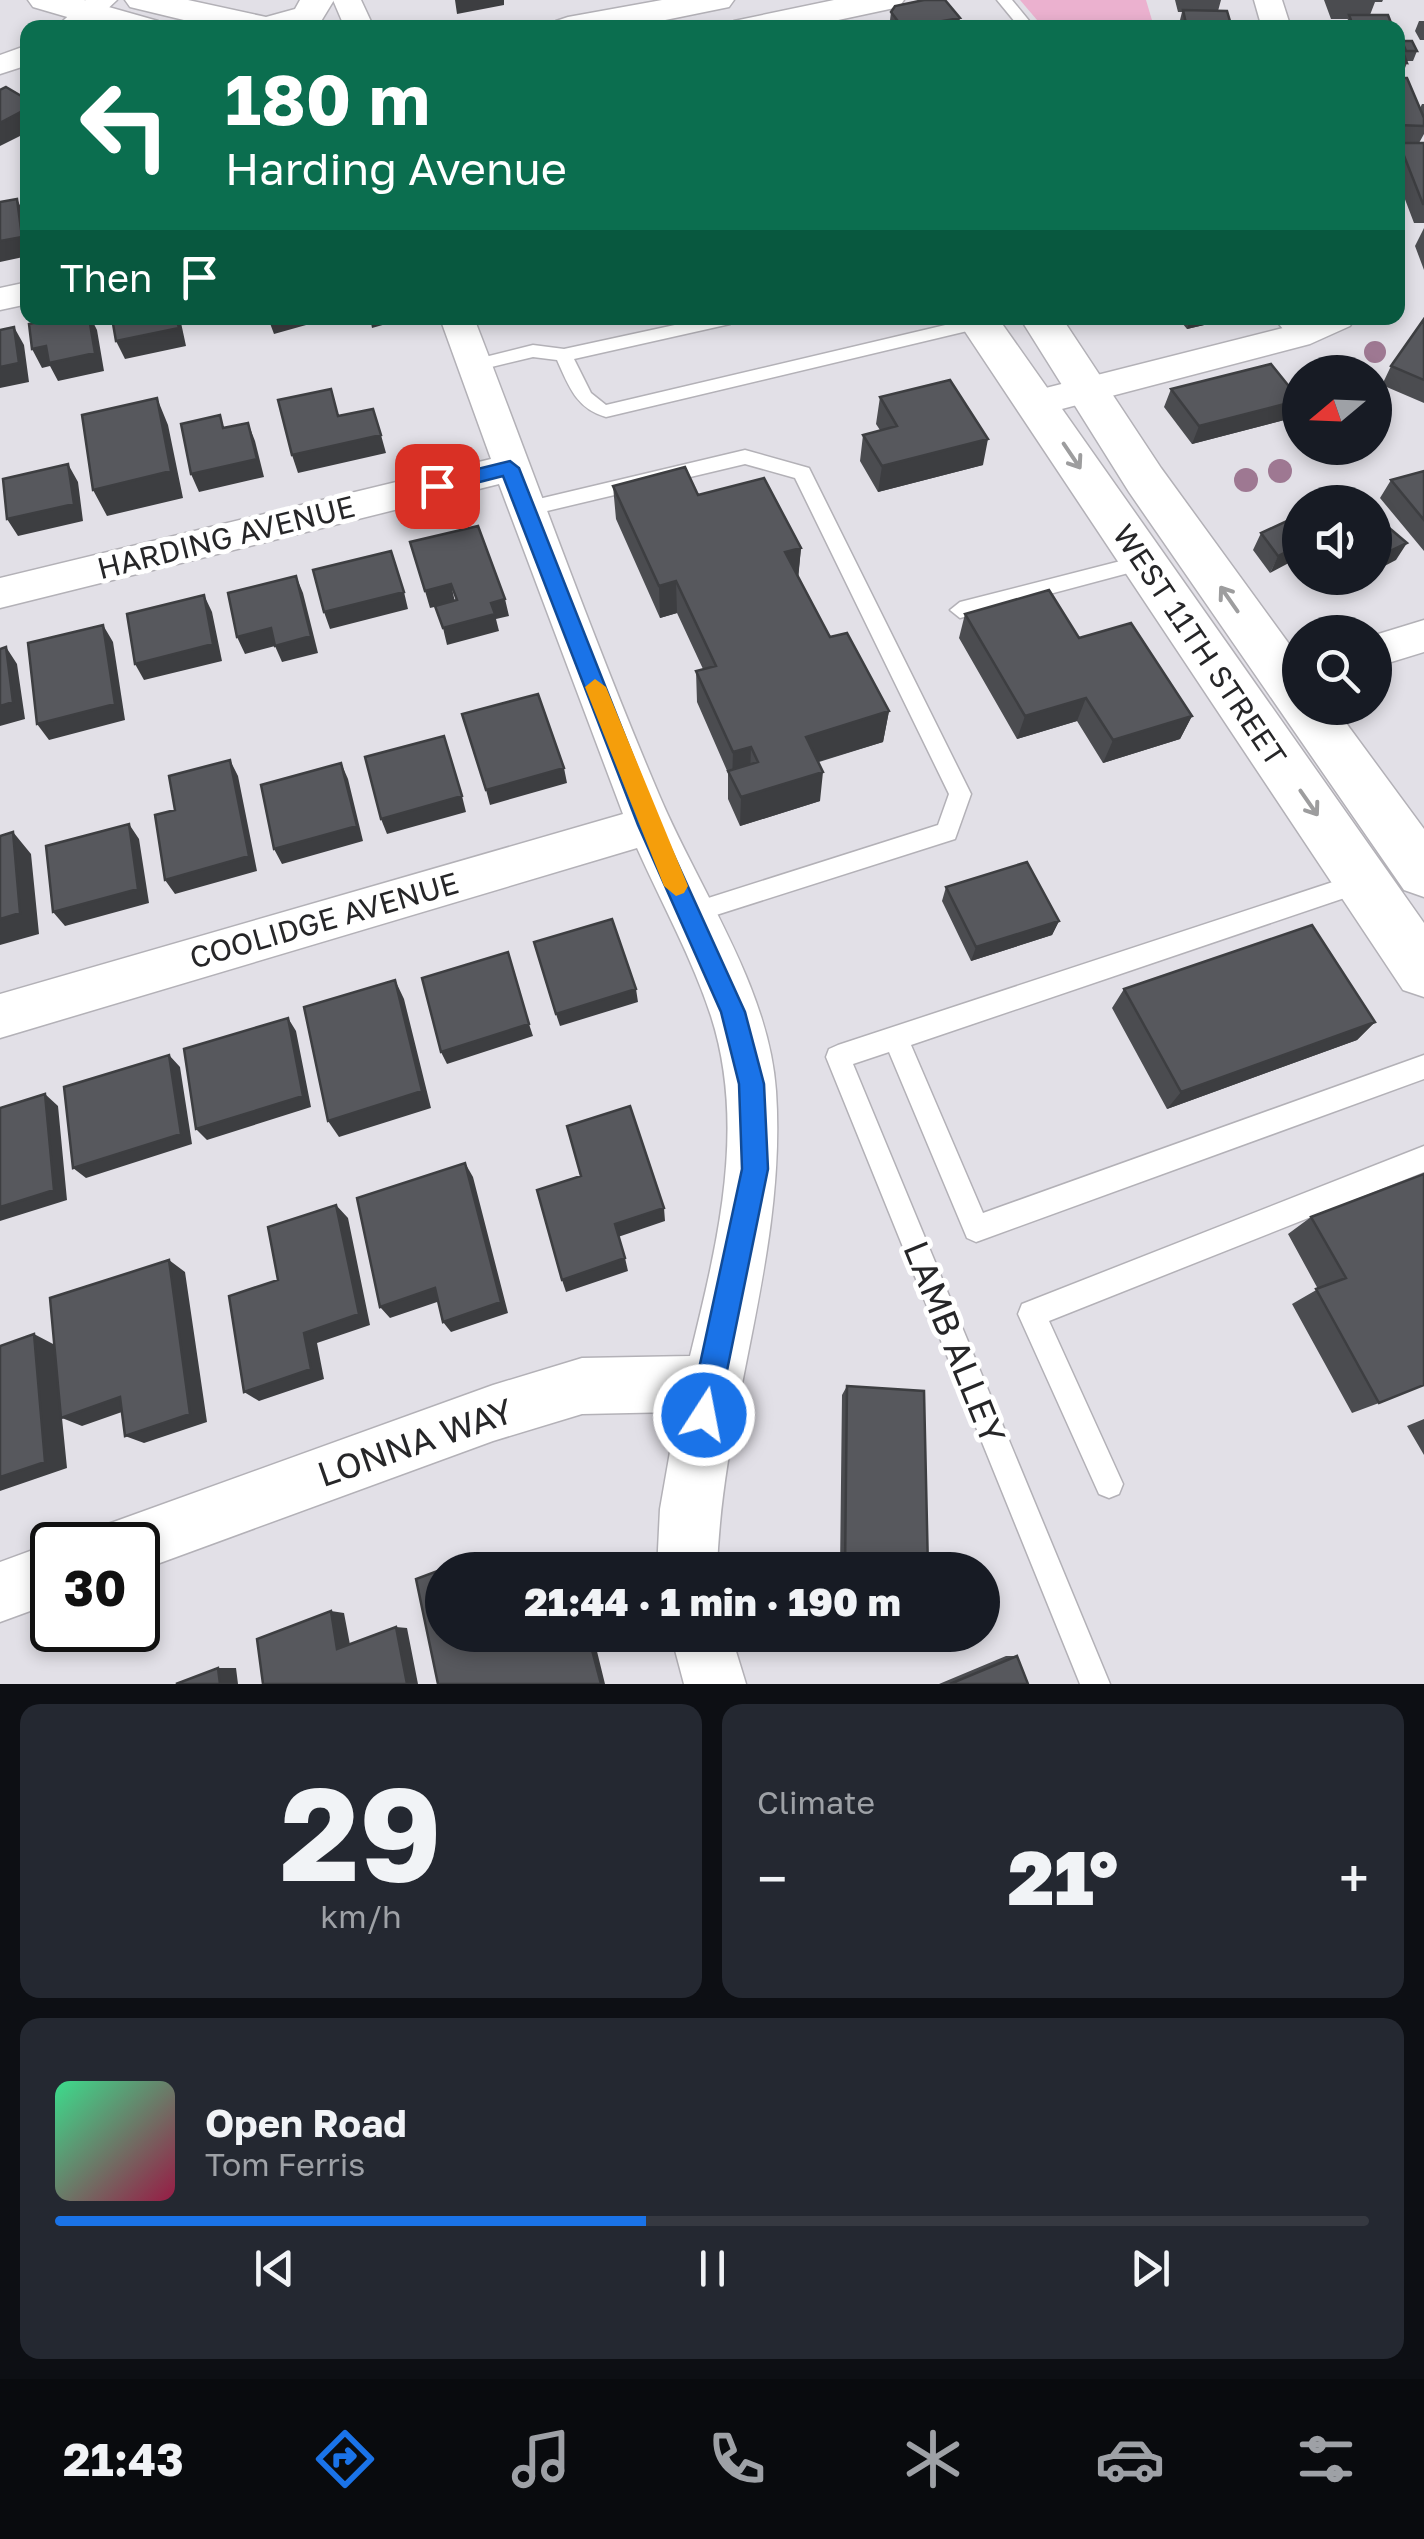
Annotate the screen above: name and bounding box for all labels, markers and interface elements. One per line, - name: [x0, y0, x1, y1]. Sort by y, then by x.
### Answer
- text: 180 m: [225, 56, 430, 140]
- icon: left: [60, 60, 190, 190]
- text: Harding Avenue: [225, 141, 567, 195]
- icon: arrive: [172, 250, 227, 305]
- text: Then: [60, 255, 152, 300]
- north arrow: [1282, 355, 1392, 465]
- map controls: [1282, 355, 1392, 725]
- one-way arrow: [1061, 441, 1082, 469]
- pin: [395, 444, 480, 529]
- icon: arrive: [410, 459, 465, 514]
- button: sound: [1282, 485, 1392, 595]
- street label: HARDING AVENUE: [94, 488, 358, 586]
- street label: WEST 11TH STREET: [1106, 517, 1294, 773]
- one-way arrow: [1219, 586, 1240, 614]
- button: search: [1282, 615, 1392, 725]
- one-way arrow: [1298, 789, 1319, 817]
- street label: COOLIDGE AVENUE: [185, 864, 463, 976]
- street label: LAMB ALLEY: [895, 1235, 1015, 1450]
- position arrow: [652, 1363, 756, 1467]
- street label: LONNA WAY: [312, 1389, 519, 1495]
- speed limit sign: 30: [30, 1522, 160, 1652]
- text: 21:44 · 1 min · 190 m: [524, 1579, 901, 1624]
- text: 29: [280, 1754, 442, 1910]
- text: Climate: [757, 1783, 875, 1821]
- text: 21°: [1008, 1831, 1118, 1922]
- text: −: [757, 1845, 787, 1911]
- text: +: [1339, 1845, 1369, 1911]
- text: km/h: [320, 1897, 402, 1935]
- text: Open Road: [205, 2100, 407, 2145]
- text: Tom Ferris: [205, 2145, 365, 2183]
- icon: previous: [247, 2241, 302, 2296]
- icon: pause: [685, 2241, 740, 2296]
- icon: next: [1123, 2241, 1178, 2296]
- icon: directions: [310, 2424, 380, 2494]
- icon: music: [506, 2424, 576, 2494]
- icon: phone: [702, 2424, 772, 2494]
- icon: climate: [898, 2424, 968, 2494]
- icon: car: [1095, 2424, 1165, 2494]
- icon: filters: [1291, 2424, 1361, 2494]
- text: 21:43: [63, 2432, 184, 2486]

